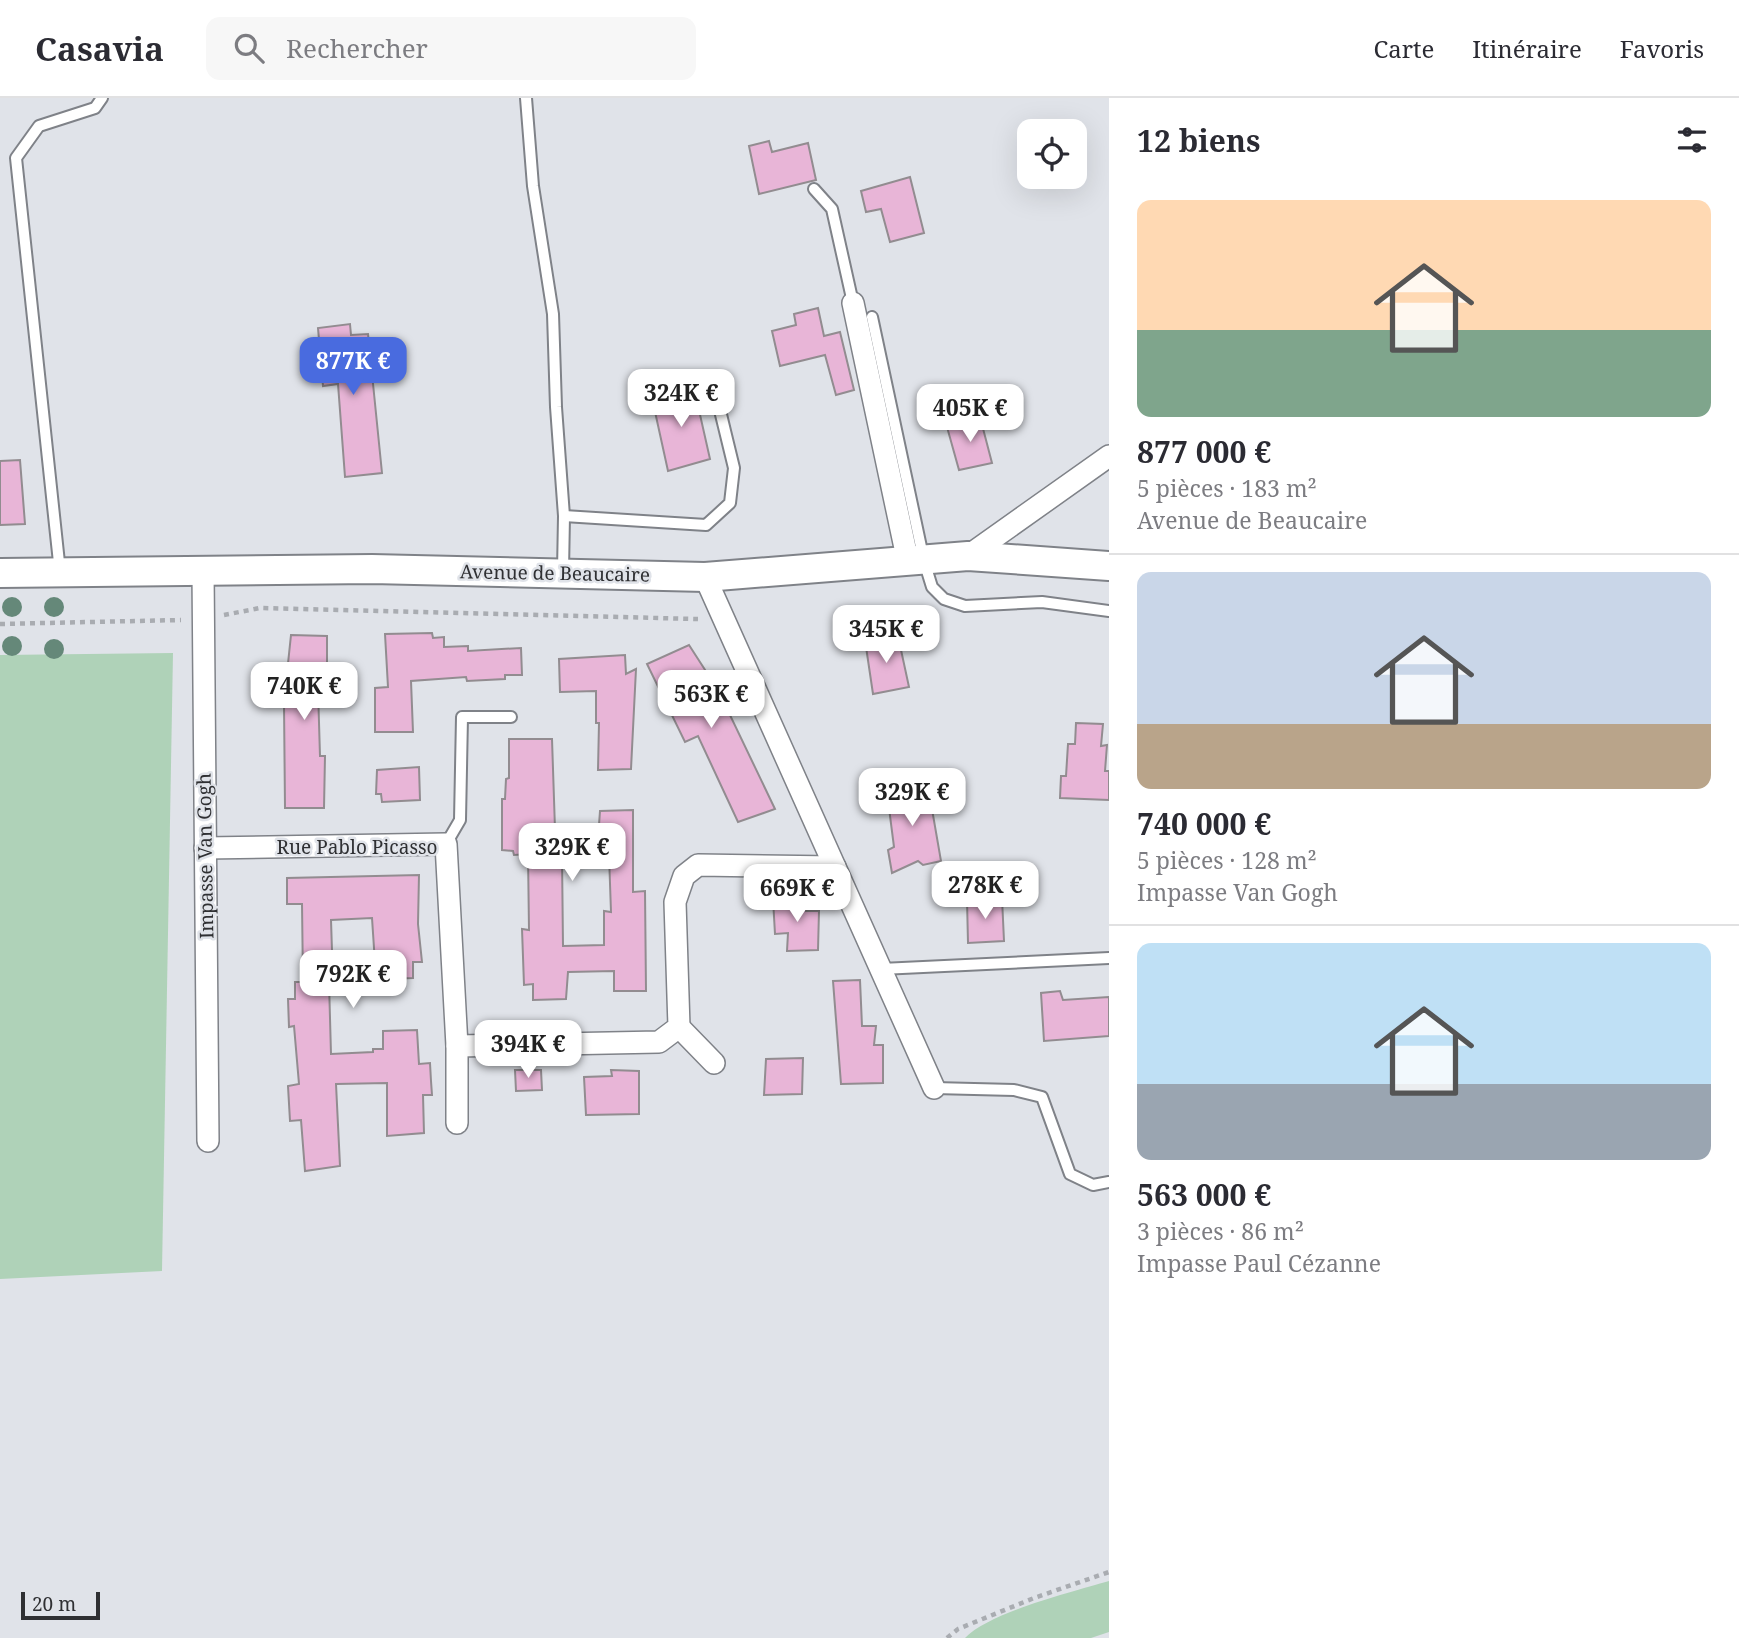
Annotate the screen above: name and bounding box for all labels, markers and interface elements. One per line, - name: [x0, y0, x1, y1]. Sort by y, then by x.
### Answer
- search box: [206, 17, 696, 80]
- text: Casavia: [35, 26, 164, 71]
- icon: search: [230, 29, 268, 67]
- text: Rechercher: [286, 30, 428, 66]
- text: Carte: [1373, 32, 1434, 65]
- text: Itinéraire: [1472, 32, 1582, 65]
- text: Favoris: [1620, 32, 1704, 65]
- map controls: [1017, 119, 1087, 189]
- button: locate: [1017, 119, 1087, 189]
- text: 12 biens: [1137, 120, 1260, 161]
- icon: filters: [1673, 121, 1711, 159]
- icon: home: [1361, 245, 1487, 371]
- pin: 877K €: [296, 338, 410, 397]
- text: 877K €: [316, 344, 390, 376]
- pin: 324K €: [624, 370, 738, 429]
- text: 324K €: [644, 376, 718, 408]
- pin: 405K €: [913, 384, 1027, 444]
- text: 405K €: [933, 391, 1007, 423]
- text: 877 000 €: [1137, 431, 1271, 472]
- text: 5 pièces · 183 m²: [1137, 472, 1317, 504]
- text: Avenue de Beaucaire: [1137, 504, 1367, 536]
- street label: Avenue de Beaucaire: [460, 558, 650, 588]
- pin: 345K €: [829, 606, 943, 665]
- text: 345K €: [849, 612, 923, 644]
- icon: home: [1361, 617, 1487, 743]
- pin: 740K €: [247, 662, 361, 722]
- text: 740K €: [267, 669, 341, 701]
- pin: 563K €: [654, 670, 768, 730]
- text: 563K €: [674, 677, 748, 709]
- pin: 329K €: [855, 768, 969, 828]
- street label: Impasse Van Gogh: [191, 773, 219, 939]
- text: 329K €: [875, 775, 949, 807]
- text: 740 000 €: [1137, 803, 1271, 844]
- pin: 329K €: [515, 824, 629, 883]
- text: 329K €: [535, 830, 609, 862]
- street label: Rue Pablo Picasso: [277, 834, 437, 860]
- text: 5 pièces · 128 m²: [1137, 844, 1317, 876]
- pin: 278K €: [928, 862, 1042, 921]
- pin: 669K €: [740, 864, 854, 924]
- text: 278K €: [948, 868, 1022, 900]
- text: 669K €: [760, 871, 834, 903]
- text: Impasse Van Gogh: [1137, 876, 1338, 908]
- pin: 792K €: [296, 950, 410, 1010]
- text: 792K €: [316, 957, 390, 989]
- icon: home: [1361, 988, 1487, 1114]
- pin: 394K €: [471, 1020, 585, 1080]
- text: 394K €: [491, 1027, 565, 1059]
- text: 563 000 €: [1137, 1174, 1271, 1215]
- text: 3 pièces · 86 m²: [1137, 1215, 1304, 1247]
- text: Impasse Paul Cézanne: [1137, 1247, 1381, 1279]
- scale bar: [21, 1589, 100, 1621]
- text: 20 m: [32, 1591, 76, 1617]

